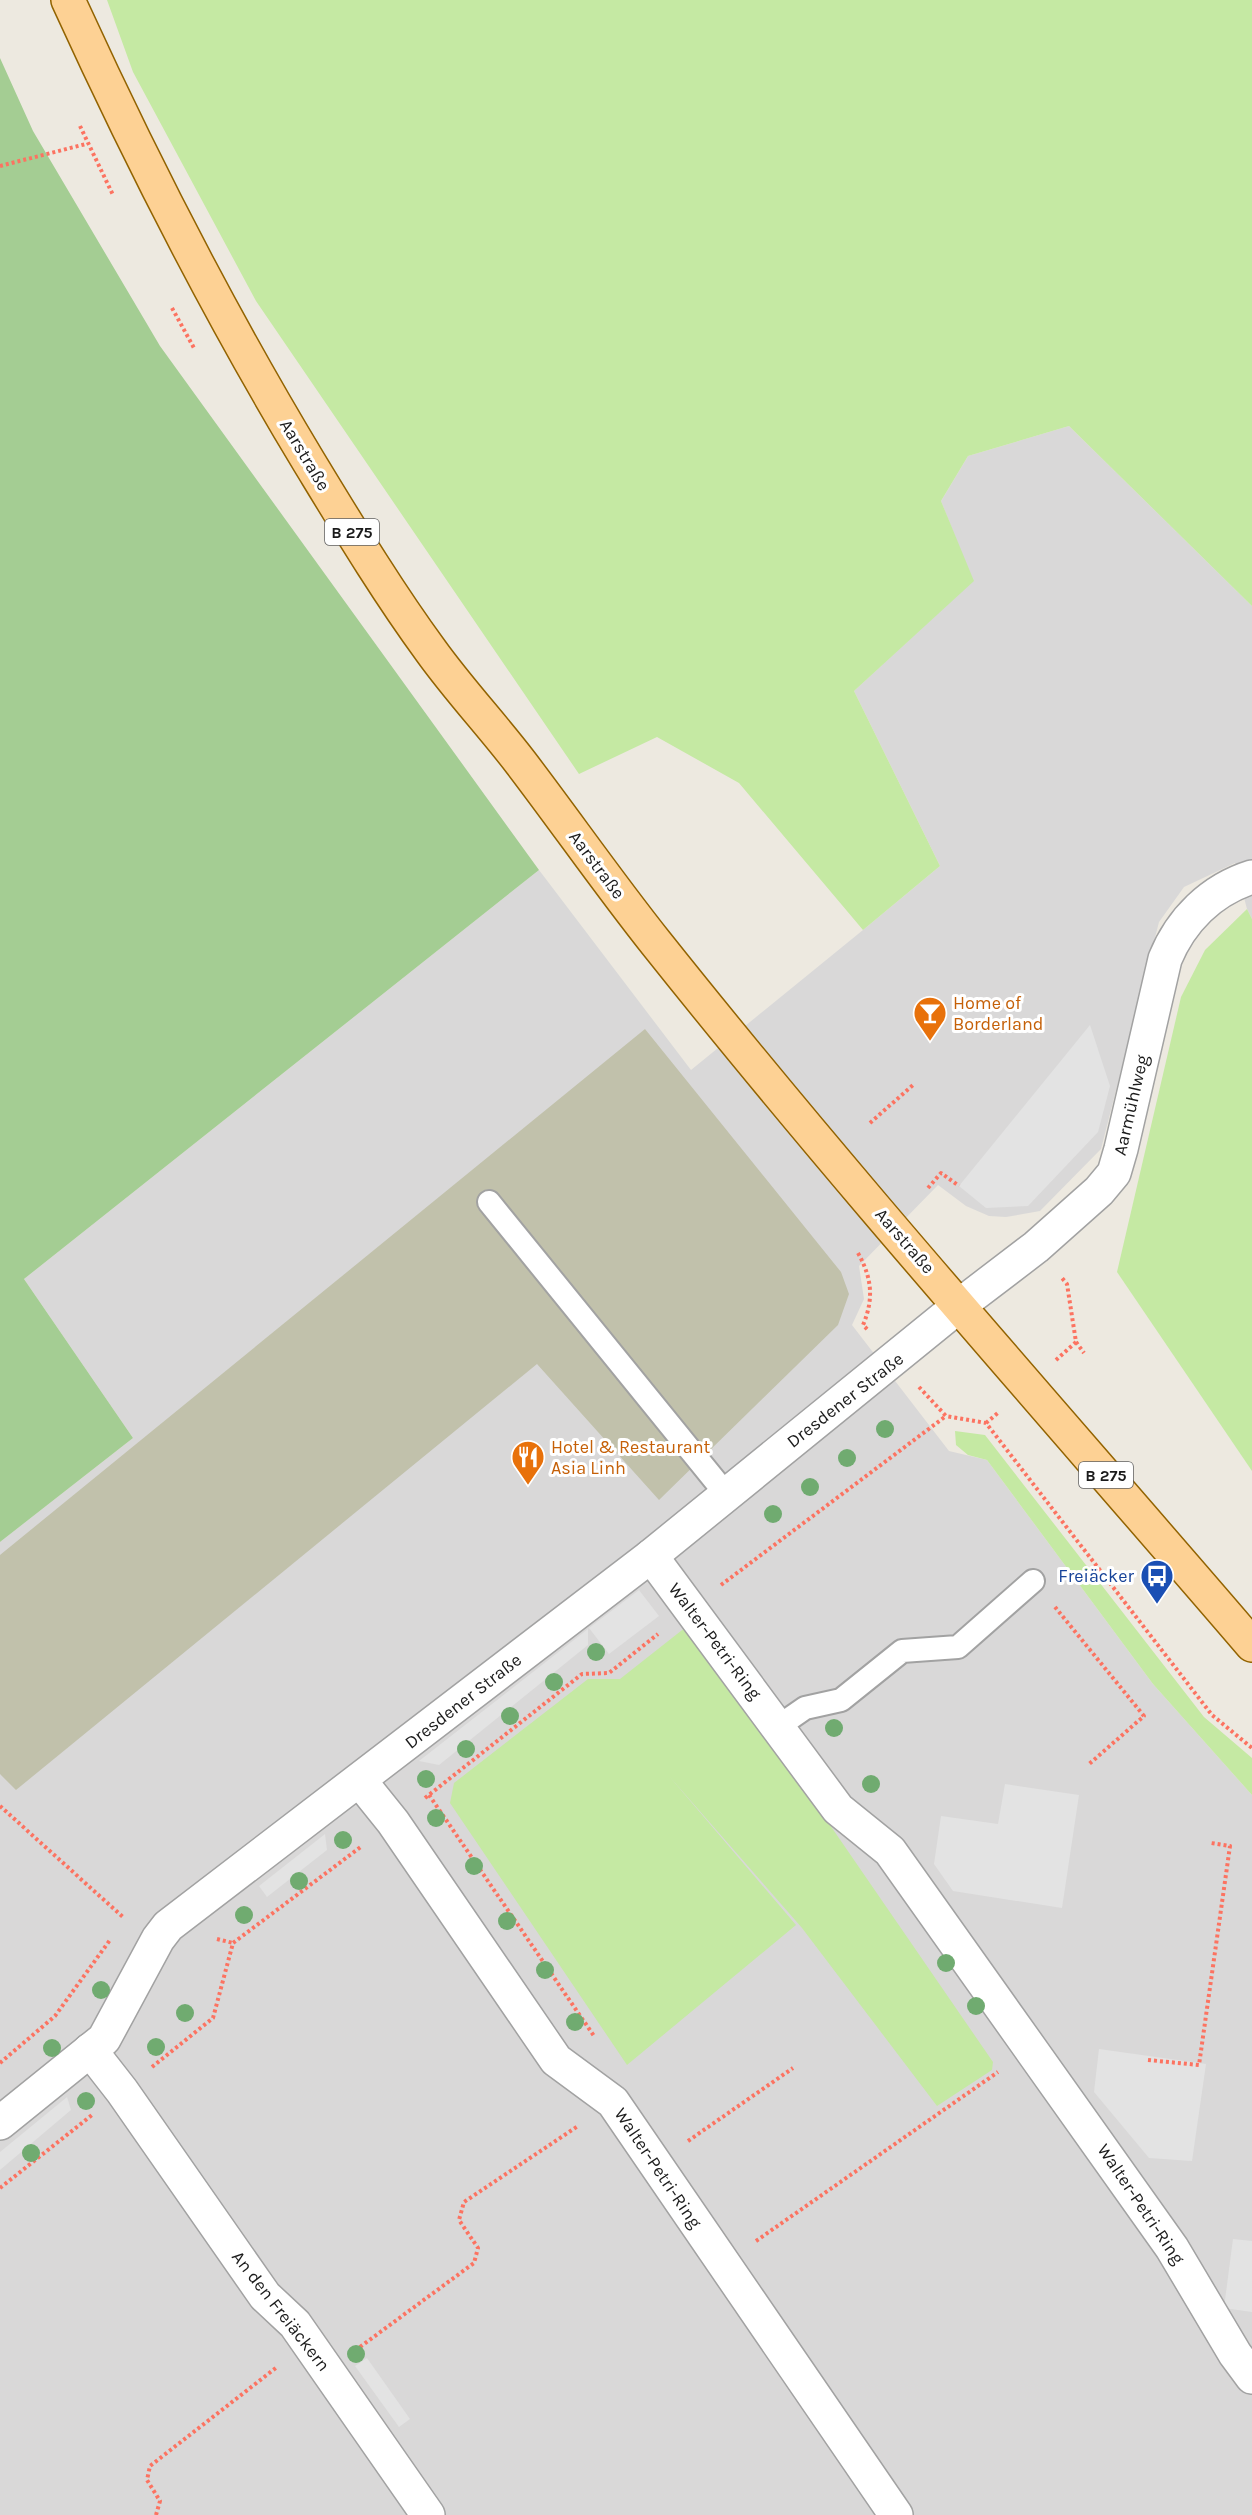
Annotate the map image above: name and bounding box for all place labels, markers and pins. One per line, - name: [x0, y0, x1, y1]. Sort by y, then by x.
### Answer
- place label: Home of Borderland: [953, 992, 1043, 1035]
- bar icon: Home of Borderland: [912, 995, 948, 1042]
- place label: Hotel & Restaurant Asia Linh: [551, 1436, 711, 1479]
- restaurant icon: Hotel & Restaurant Asia Linh: [510, 1439, 546, 1486]
- bus stop icon: Freiäcker: [1139, 1558, 1175, 1605]
- place label: Freiäcker: [1058, 1565, 1134, 1587]

